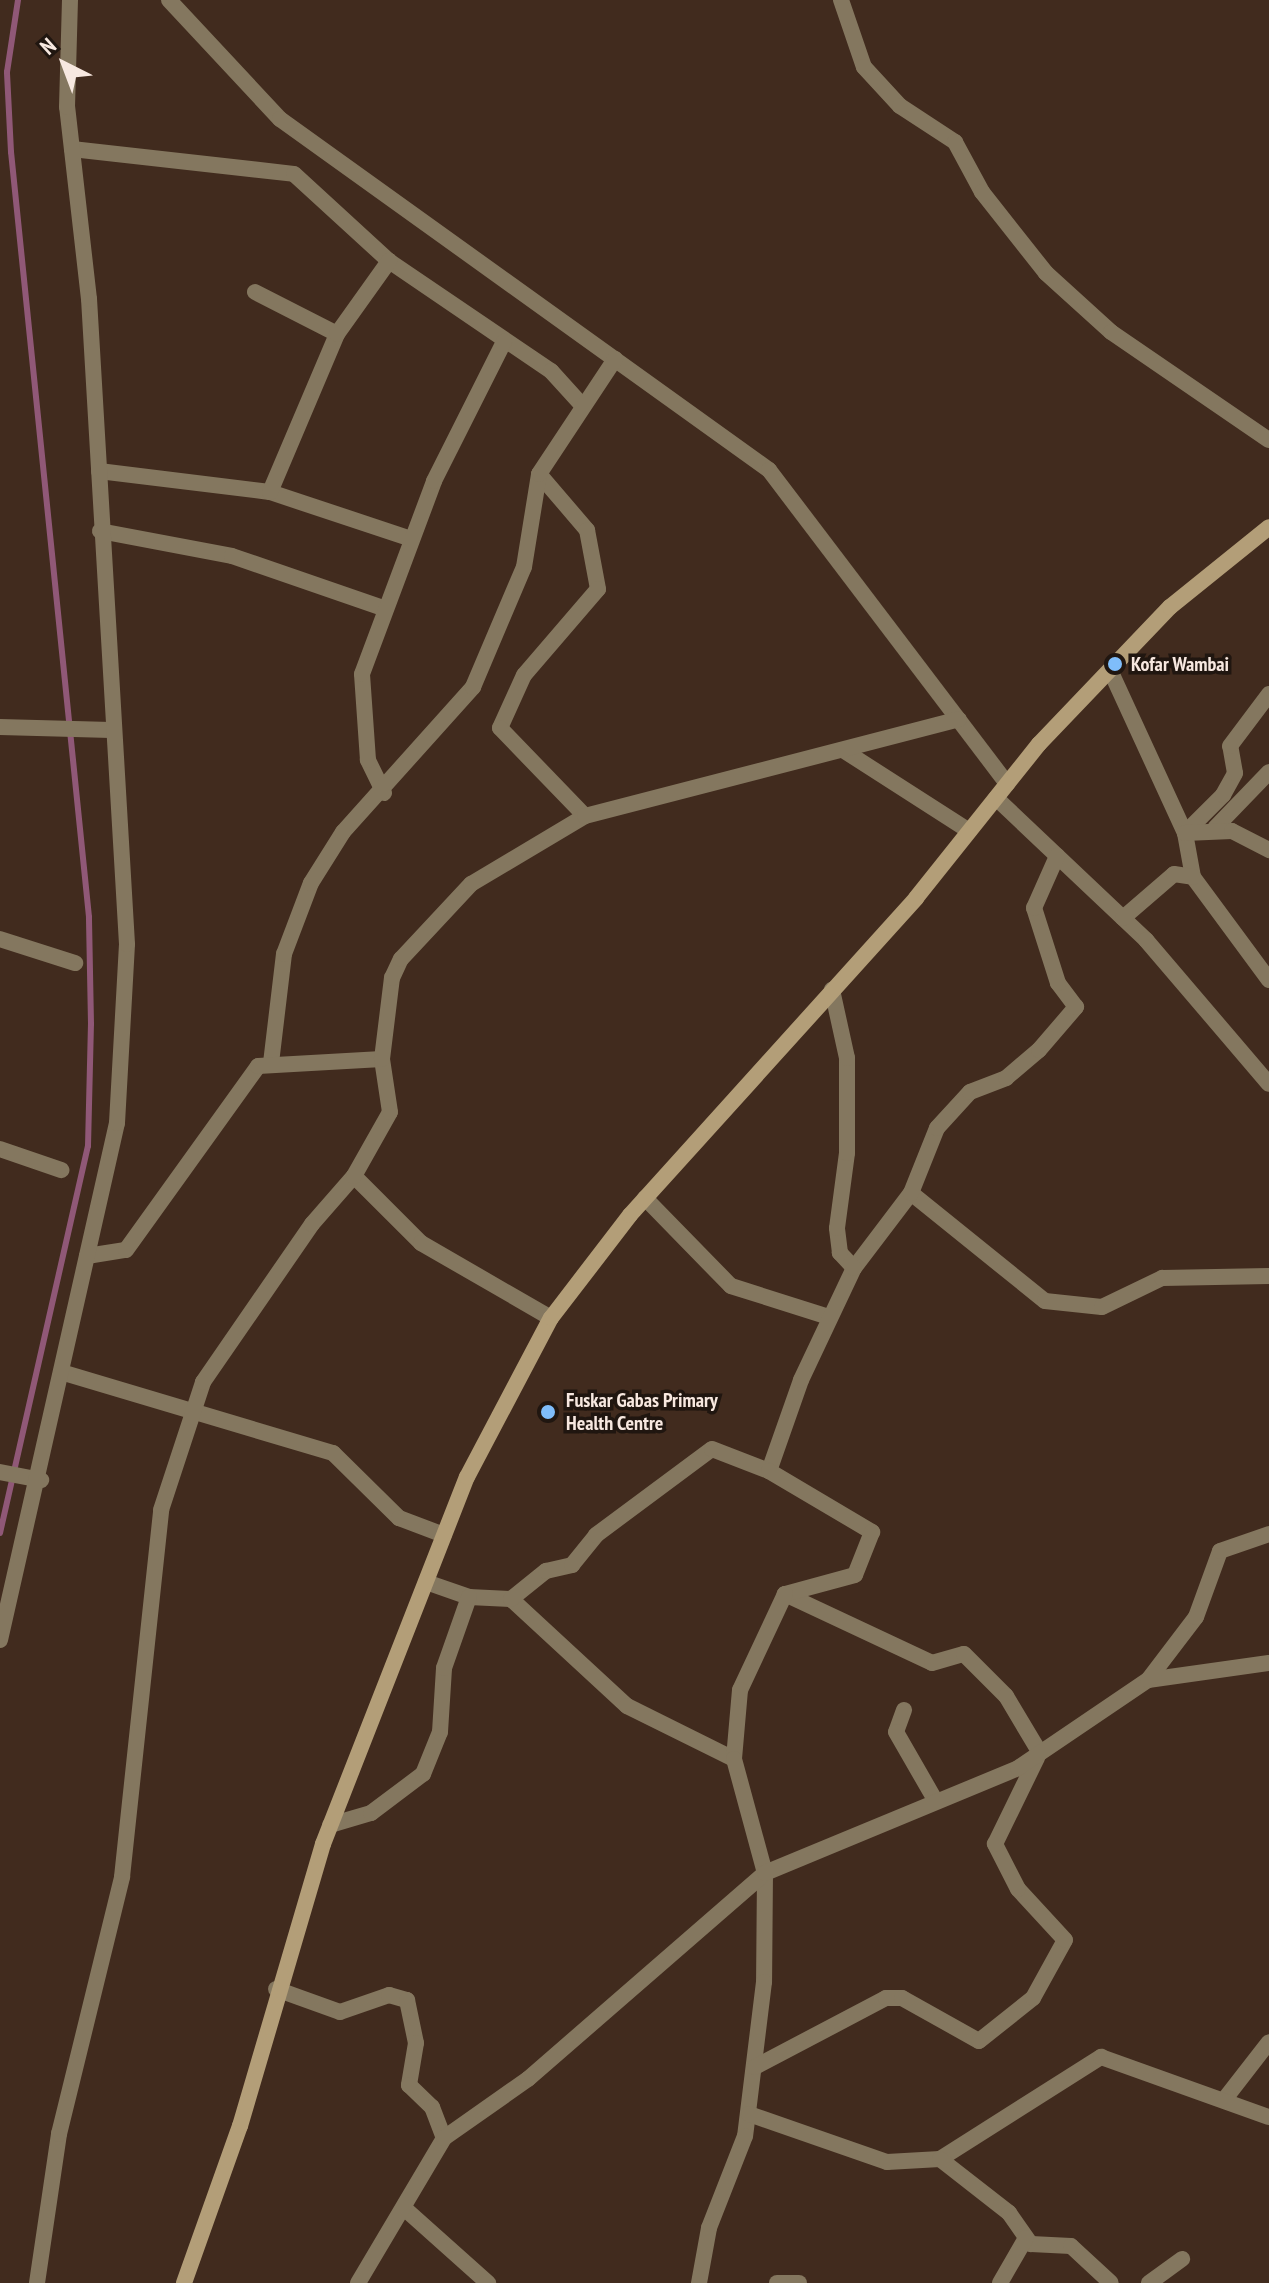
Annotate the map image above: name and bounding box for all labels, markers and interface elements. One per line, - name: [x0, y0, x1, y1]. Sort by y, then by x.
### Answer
- north arrow: [24, 24, 104, 104]
- text: N: [34, 32, 62, 61]
- place label: Kofar Wambai: [1131, 652, 1229, 676]
- marker: Kofar Wambai: [1106, 655, 1124, 673]
- place label: Fuskar Gabas Primary Health Centre: [566, 1388, 718, 1435]
- marker: Fuskar Gabas Primary Health Centre: [537, 1401, 559, 1423]

